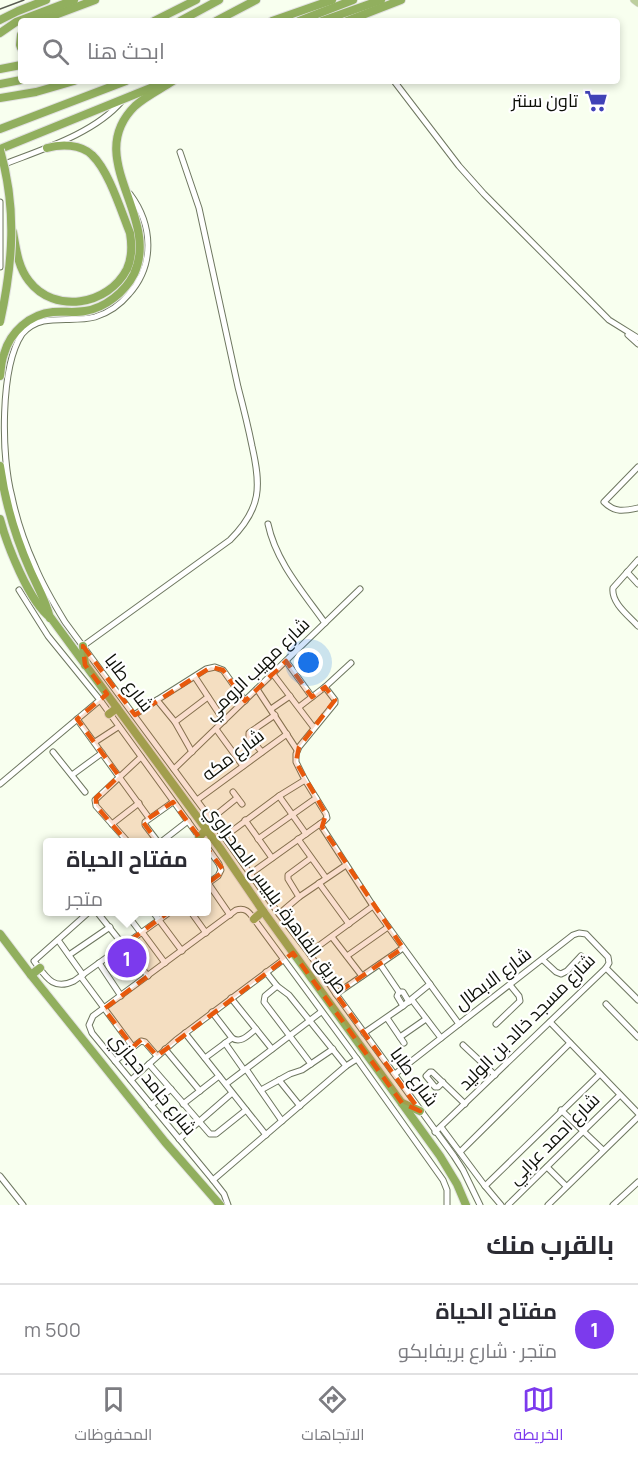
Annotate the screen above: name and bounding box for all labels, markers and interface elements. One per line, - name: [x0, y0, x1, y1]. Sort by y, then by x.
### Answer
- search box: [18, 18, 620, 84]
- icon: search: [39, 35, 72, 68]
- text: ابحث هنا: [87, 36, 165, 66]
- place label: تاون سنتر: [511, 88, 578, 112]
- supermarket icon: تاون سنتر: [583, 88, 609, 114]
- street label: شارع مهيب الرومي: [198, 612, 316, 727]
- street label: شارع طابا: [99, 648, 160, 717]
- your location: [294, 648, 323, 677]
- street label: شارع مكه: [196, 723, 269, 786]
- street label: طريق القاهرة, بلبيس الصحراوي: [197, 799, 354, 1000]
- popup: [43, 838, 211, 916]
- text: مفتاح الحياة: [66, 844, 188, 874]
- text: متجر: [66, 885, 103, 912]
- pin: 1: [108, 936, 146, 980]
- street label: شارع الابطال: [449, 941, 536, 1016]
- street label: شارع مسجد خالد بن الوليد: [453, 948, 601, 1096]
- street label: شارع حامد حجازي: [103, 1027, 203, 1142]
- street label: شارع طابا: [385, 1042, 444, 1111]
- street label: شارع احمد عرابي: [502, 1087, 606, 1191]
- text: بالقرب منك: [486, 1226, 614, 1262]
- text: مفتاح الحياة: [435, 1296, 557, 1326]
- text: 500 m: [24, 1316, 81, 1343]
- text: 1: [590, 1316, 599, 1343]
- text: متجر · شارع بريفابكو: [398, 1337, 557, 1364]
- tab: المحفوظات: [74, 1383, 152, 1449]
- tab: الاتجاهات: [301, 1383, 365, 1449]
- tab: الخريطة: [514, 1383, 564, 1449]

